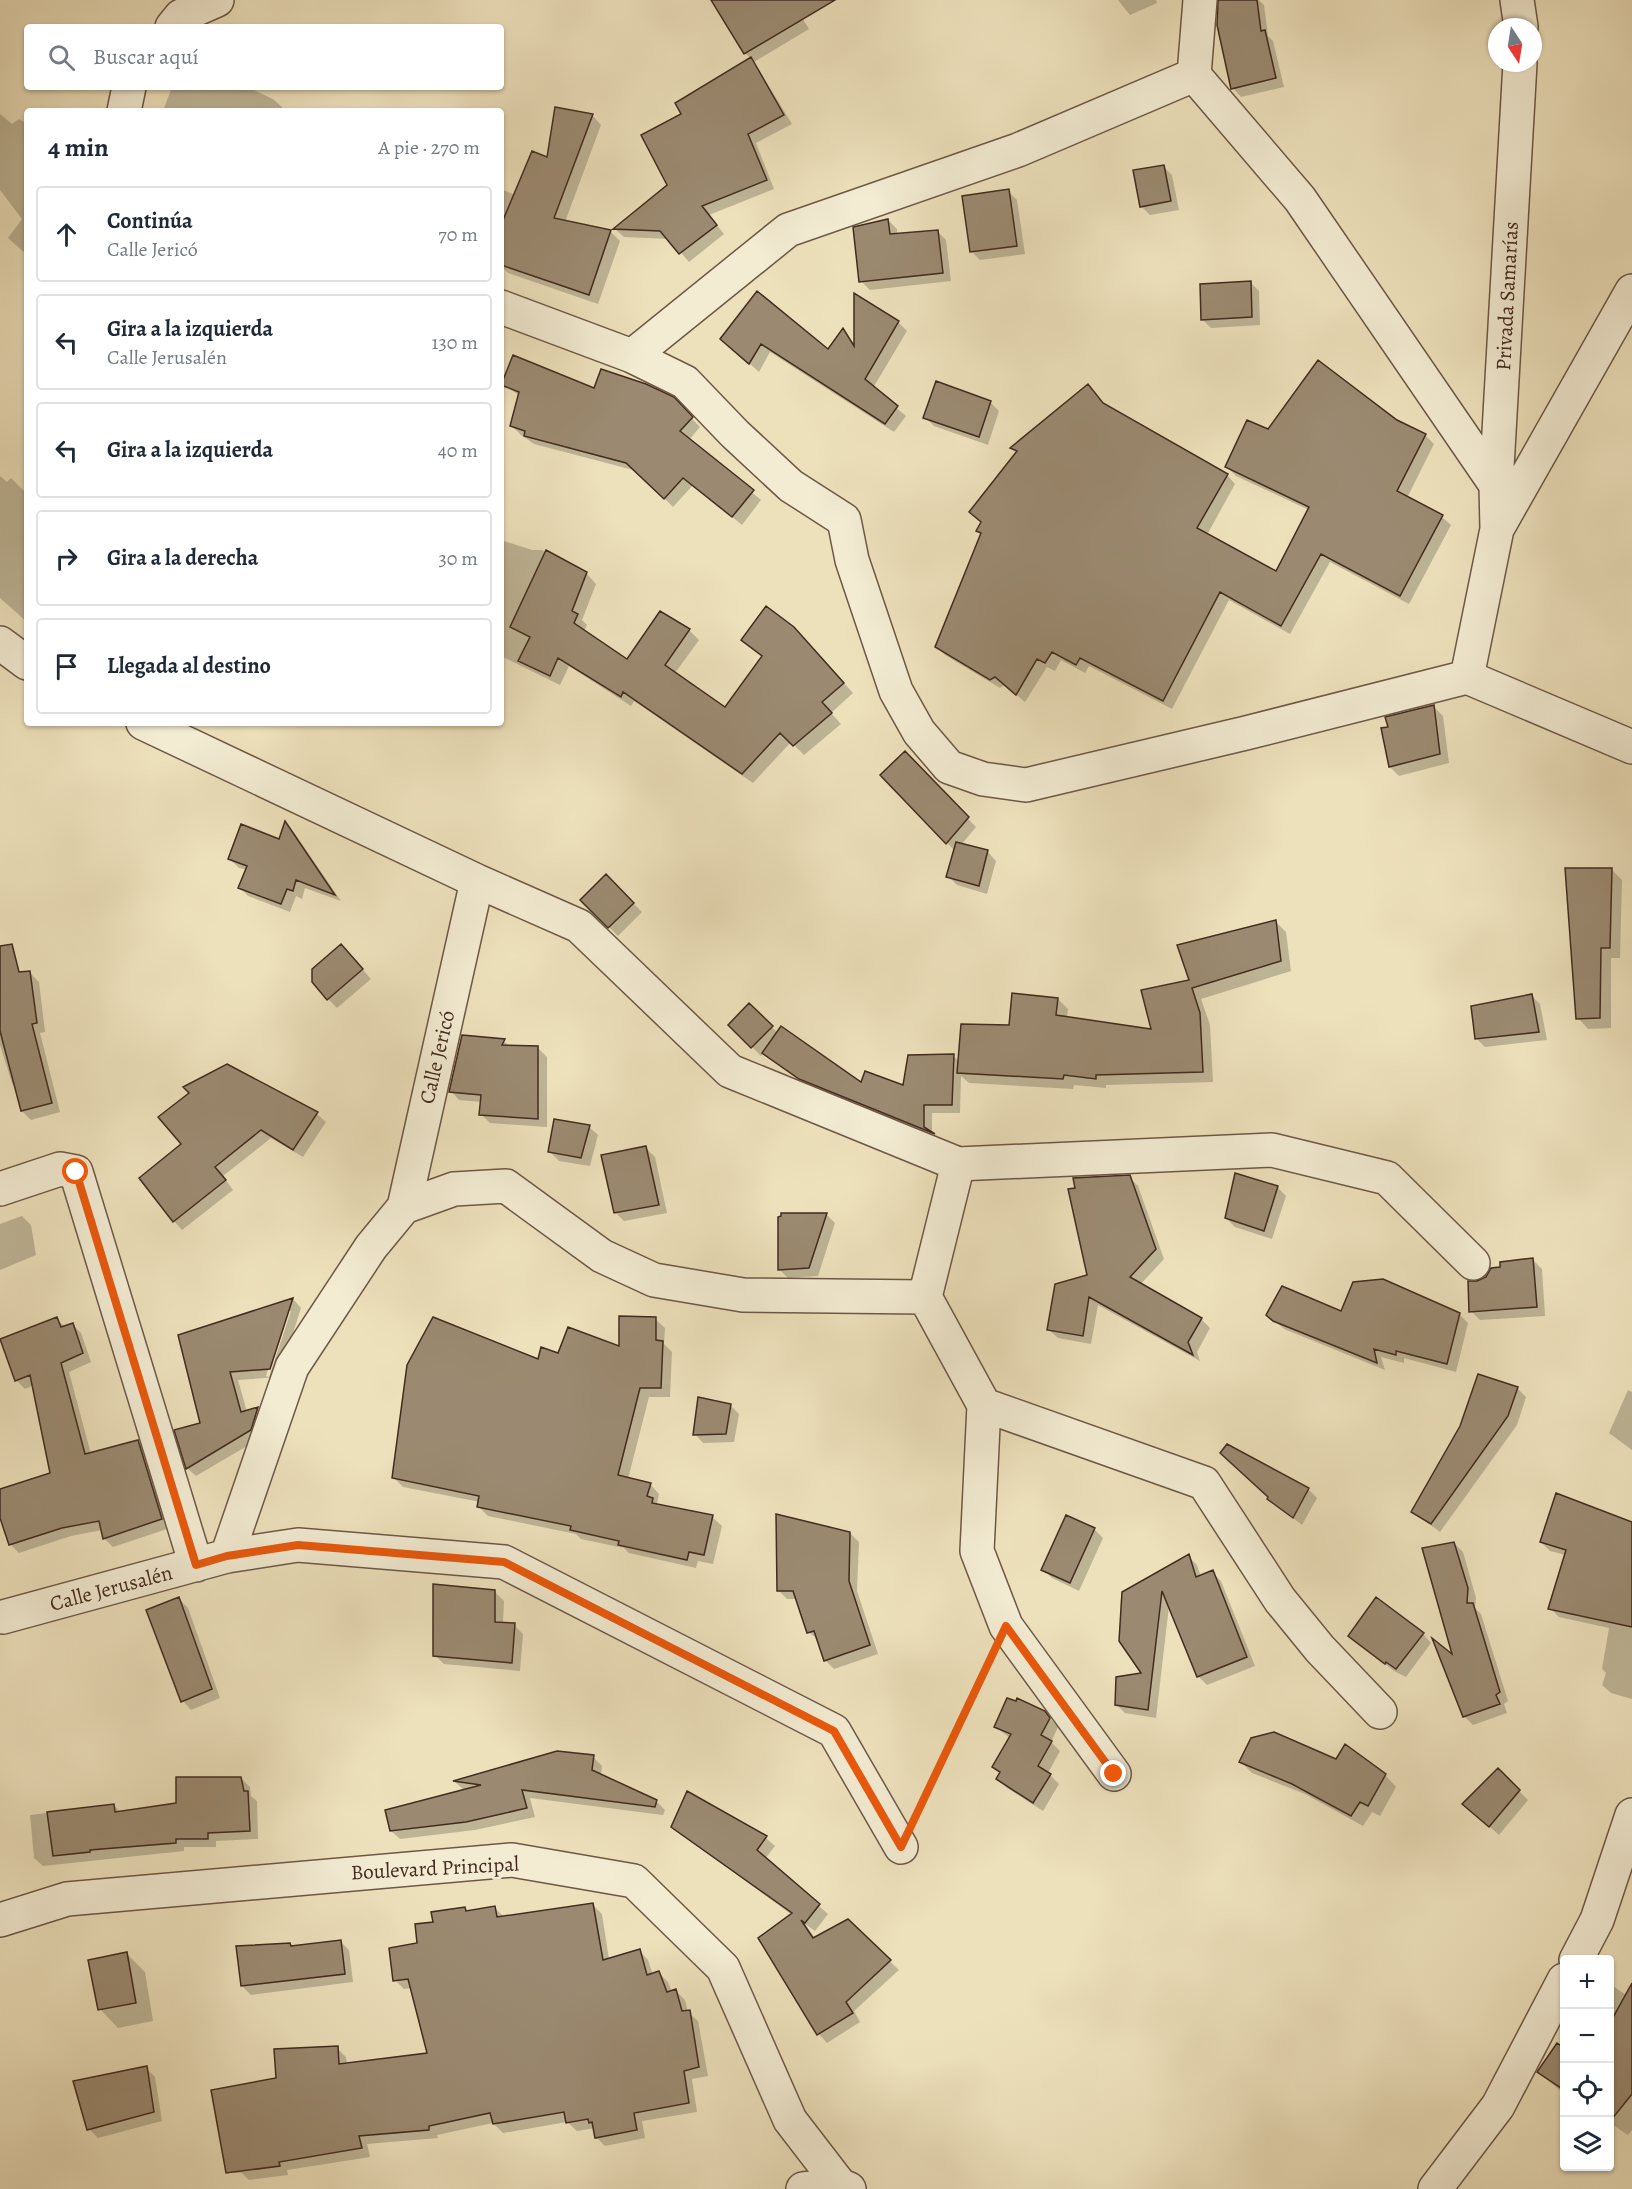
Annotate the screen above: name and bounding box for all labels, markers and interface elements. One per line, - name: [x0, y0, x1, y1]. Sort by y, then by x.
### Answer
- north arrow: [1488, 18, 1542, 72]
- search box: [24, 24, 504, 90]
- icon: search: [45, 41, 78, 74]
- text: Buscar aquí: [93, 42, 199, 72]
- text: 4 min: [48, 130, 109, 165]
- text: A pie · 270 m: [378, 134, 480, 161]
- text: Continúa: [107, 206, 193, 236]
- icon: ahead: [50, 218, 83, 251]
- text: 70 m: [438, 221, 478, 248]
- street label: Privada Samarías: [1489, 221, 1525, 371]
- text: Calle Jericó: [107, 236, 198, 263]
- text: Gira a la izquierda: [107, 314, 273, 344]
- icon: left: [50, 326, 83, 359]
- text: 130 m: [432, 329, 478, 356]
- text: Calle Jerusalén: [107, 344, 227, 371]
- icon: left: [50, 434, 83, 467]
- text: Gira a la izquierda: [107, 435, 273, 465]
- text: 40 m: [438, 437, 478, 464]
- icon: right: [50, 542, 83, 575]
- text: Gira a la derecha: [107, 543, 258, 573]
- text: 30 m: [438, 545, 478, 572]
- icon: arrive: [50, 650, 83, 683]
- text: Llegada al destino: [107, 651, 271, 681]
- street label: Calle Jericó: [413, 1007, 461, 1107]
- route start: [62, 1158, 88, 1184]
- street label: Calle Jerusalén: [47, 1558, 175, 1618]
- route end: [1100, 1760, 1126, 1786]
- street label: Boulevard Principal: [350, 1850, 520, 1886]
- map controls: [1560, 1955, 1614, 2171]
- button: +: [1560, 1955, 1614, 2009]
- button: −: [1560, 2009, 1614, 2063]
- button: locate: [1560, 2063, 1614, 2117]
- button: layers: [1560, 2117, 1614, 2171]

